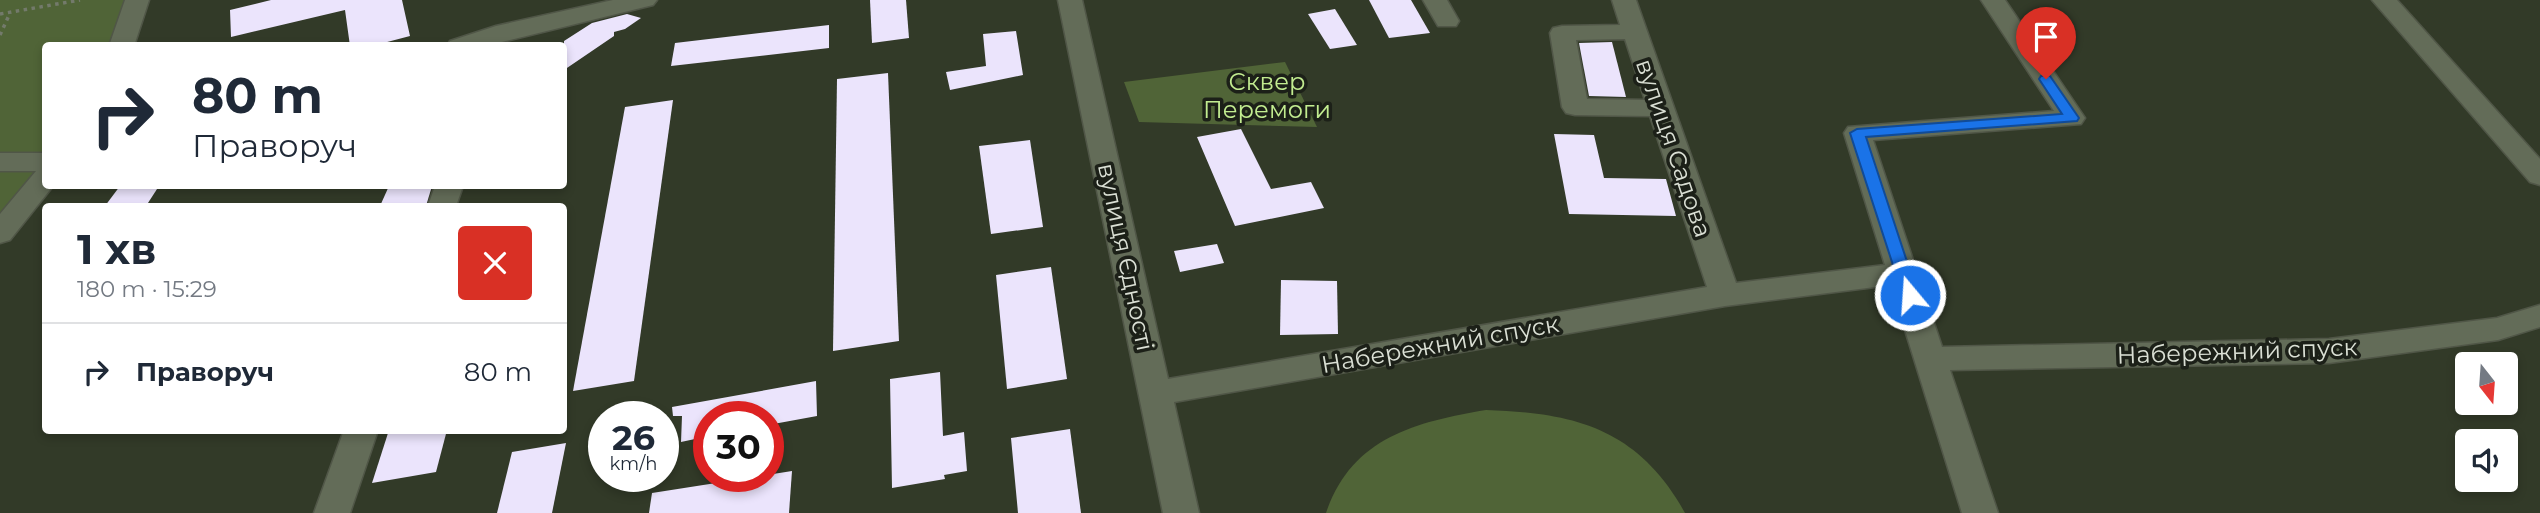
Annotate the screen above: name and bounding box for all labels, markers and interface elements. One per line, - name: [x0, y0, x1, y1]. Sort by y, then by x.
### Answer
- pin: [2016, 7, 2076, 79]
- icon: arrive: [2027, 18, 2065, 56]
- street label: вулиця Садова: [1630, 55, 1718, 241]
- text: 80 m: [192, 66, 323, 125]
- park label: Сквер Перемоги: [1203, 67, 1331, 124]
- icon: right: [77, 70, 168, 161]
- text: Праворуч: [192, 126, 357, 165]
- street label: вулиця Єдності: [1092, 161, 1160, 353]
- text: 1 хв: [77, 223, 156, 275]
- button: close: [458, 226, 532, 300]
- position arrow: [1873, 258, 1947, 332]
- text: 180 m · 15:29: [77, 275, 217, 303]
- street label: Набережний спуск: [1319, 309, 1561, 379]
- street label: Набережний спуск: [2116, 332, 2358, 370]
- north arrow: [2455, 352, 2518, 415]
- map controls: [2455, 352, 2518, 492]
- icon: right: [77, 353, 115, 391]
- text: Праворуч: [136, 356, 274, 388]
- text: 80 m: [464, 356, 532, 388]
- speed limit sign: 30: [693, 401, 784, 492]
- text: 26: [612, 416, 655, 459]
- button: sound: [2455, 429, 2518, 492]
- text: km/h: [609, 453, 658, 475]

